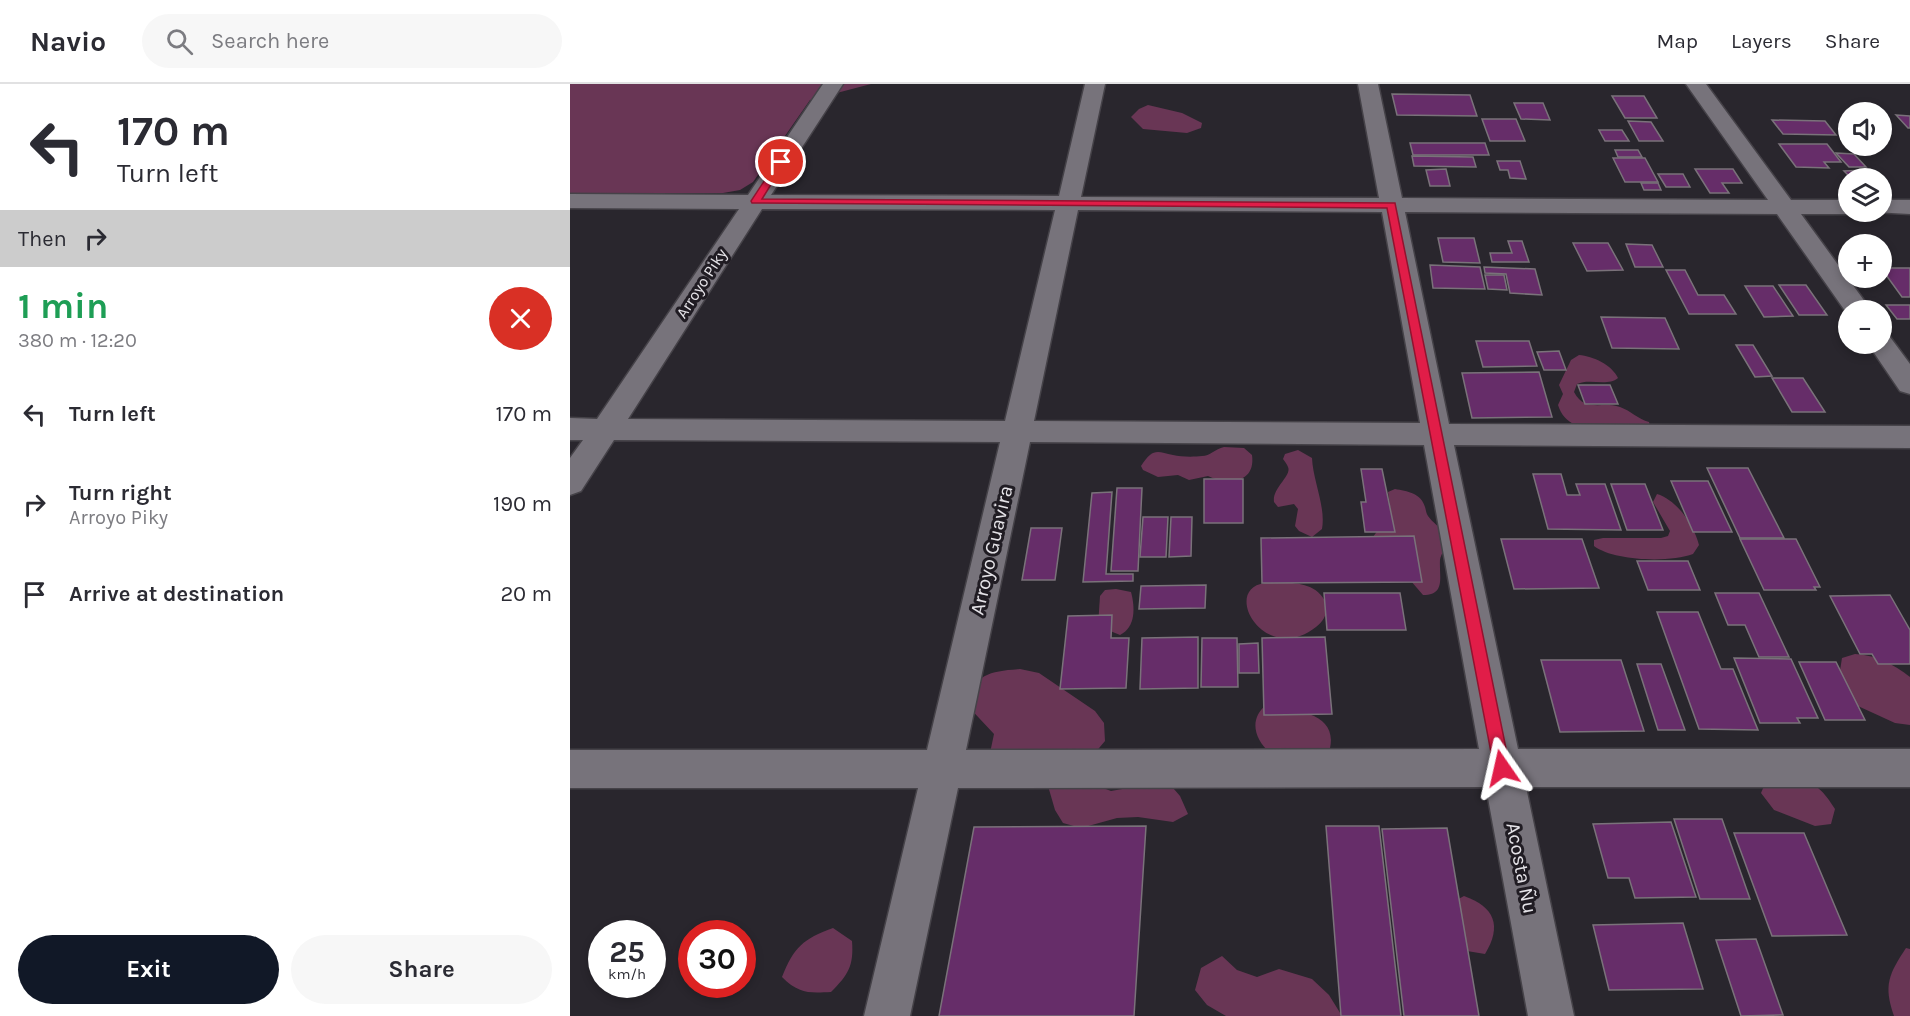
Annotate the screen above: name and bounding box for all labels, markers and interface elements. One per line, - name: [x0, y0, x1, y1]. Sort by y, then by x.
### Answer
- search box: [142, 14, 562, 68]
- text: Navio: [30, 25, 106, 58]
- icon: search: [163, 25, 196, 58]
- text: Search here: [211, 28, 329, 54]
- text: Map: [1656, 29, 1698, 53]
- text: Layers: [1731, 29, 1792, 53]
- text: Share: [1825, 29, 1880, 53]
- map controls: [1838, 102, 1892, 354]
- button: sound: [1838, 102, 1892, 156]
- text: 170 m: [117, 106, 230, 156]
- icon: left: [18, 108, 96, 186]
- pin: [755, 136, 806, 187]
- icon: arrive: [764, 145, 797, 178]
- text: Turn left: [117, 157, 218, 189]
- button: layers: [1838, 168, 1892, 222]
- icon: right: [79, 222, 112, 255]
- text: Then: [18, 226, 67, 252]
- button: +: [1838, 234, 1892, 288]
- street label: Arroyo Piky: [672, 244, 731, 322]
- text: 1 min: [18, 285, 108, 327]
- button: close: [489, 287, 552, 350]
- button: −: [1838, 300, 1892, 354]
- text: 380 m · 12:20: [18, 329, 137, 352]
- icon: left: [18, 398, 51, 431]
- text: Turn left: [69, 401, 156, 427]
- text: 170 m: [496, 401, 552, 427]
- text: Turn right: [69, 480, 172, 506]
- street label: Arroyo Guavira: [965, 483, 1018, 617]
- icon: right: [18, 488, 51, 521]
- text: 190 m: [493, 491, 552, 517]
- text: Arroyo Piky: [69, 506, 168, 529]
- icon: arrive: [18, 578, 51, 611]
- text: Arrive at destination: [69, 581, 284, 607]
- text: 20 m: [500, 581, 552, 607]
- position arrow: [1470, 736, 1534, 800]
- street label: Acosta Ñu: [1501, 821, 1542, 916]
- speed limit sign: 30: [678, 920, 756, 998]
- text: 25: [609, 934, 645, 970]
- button: Exit: [18, 935, 279, 1004]
- button: Share: [291, 935, 552, 1004]
- text: km/h: [608, 965, 646, 983]

